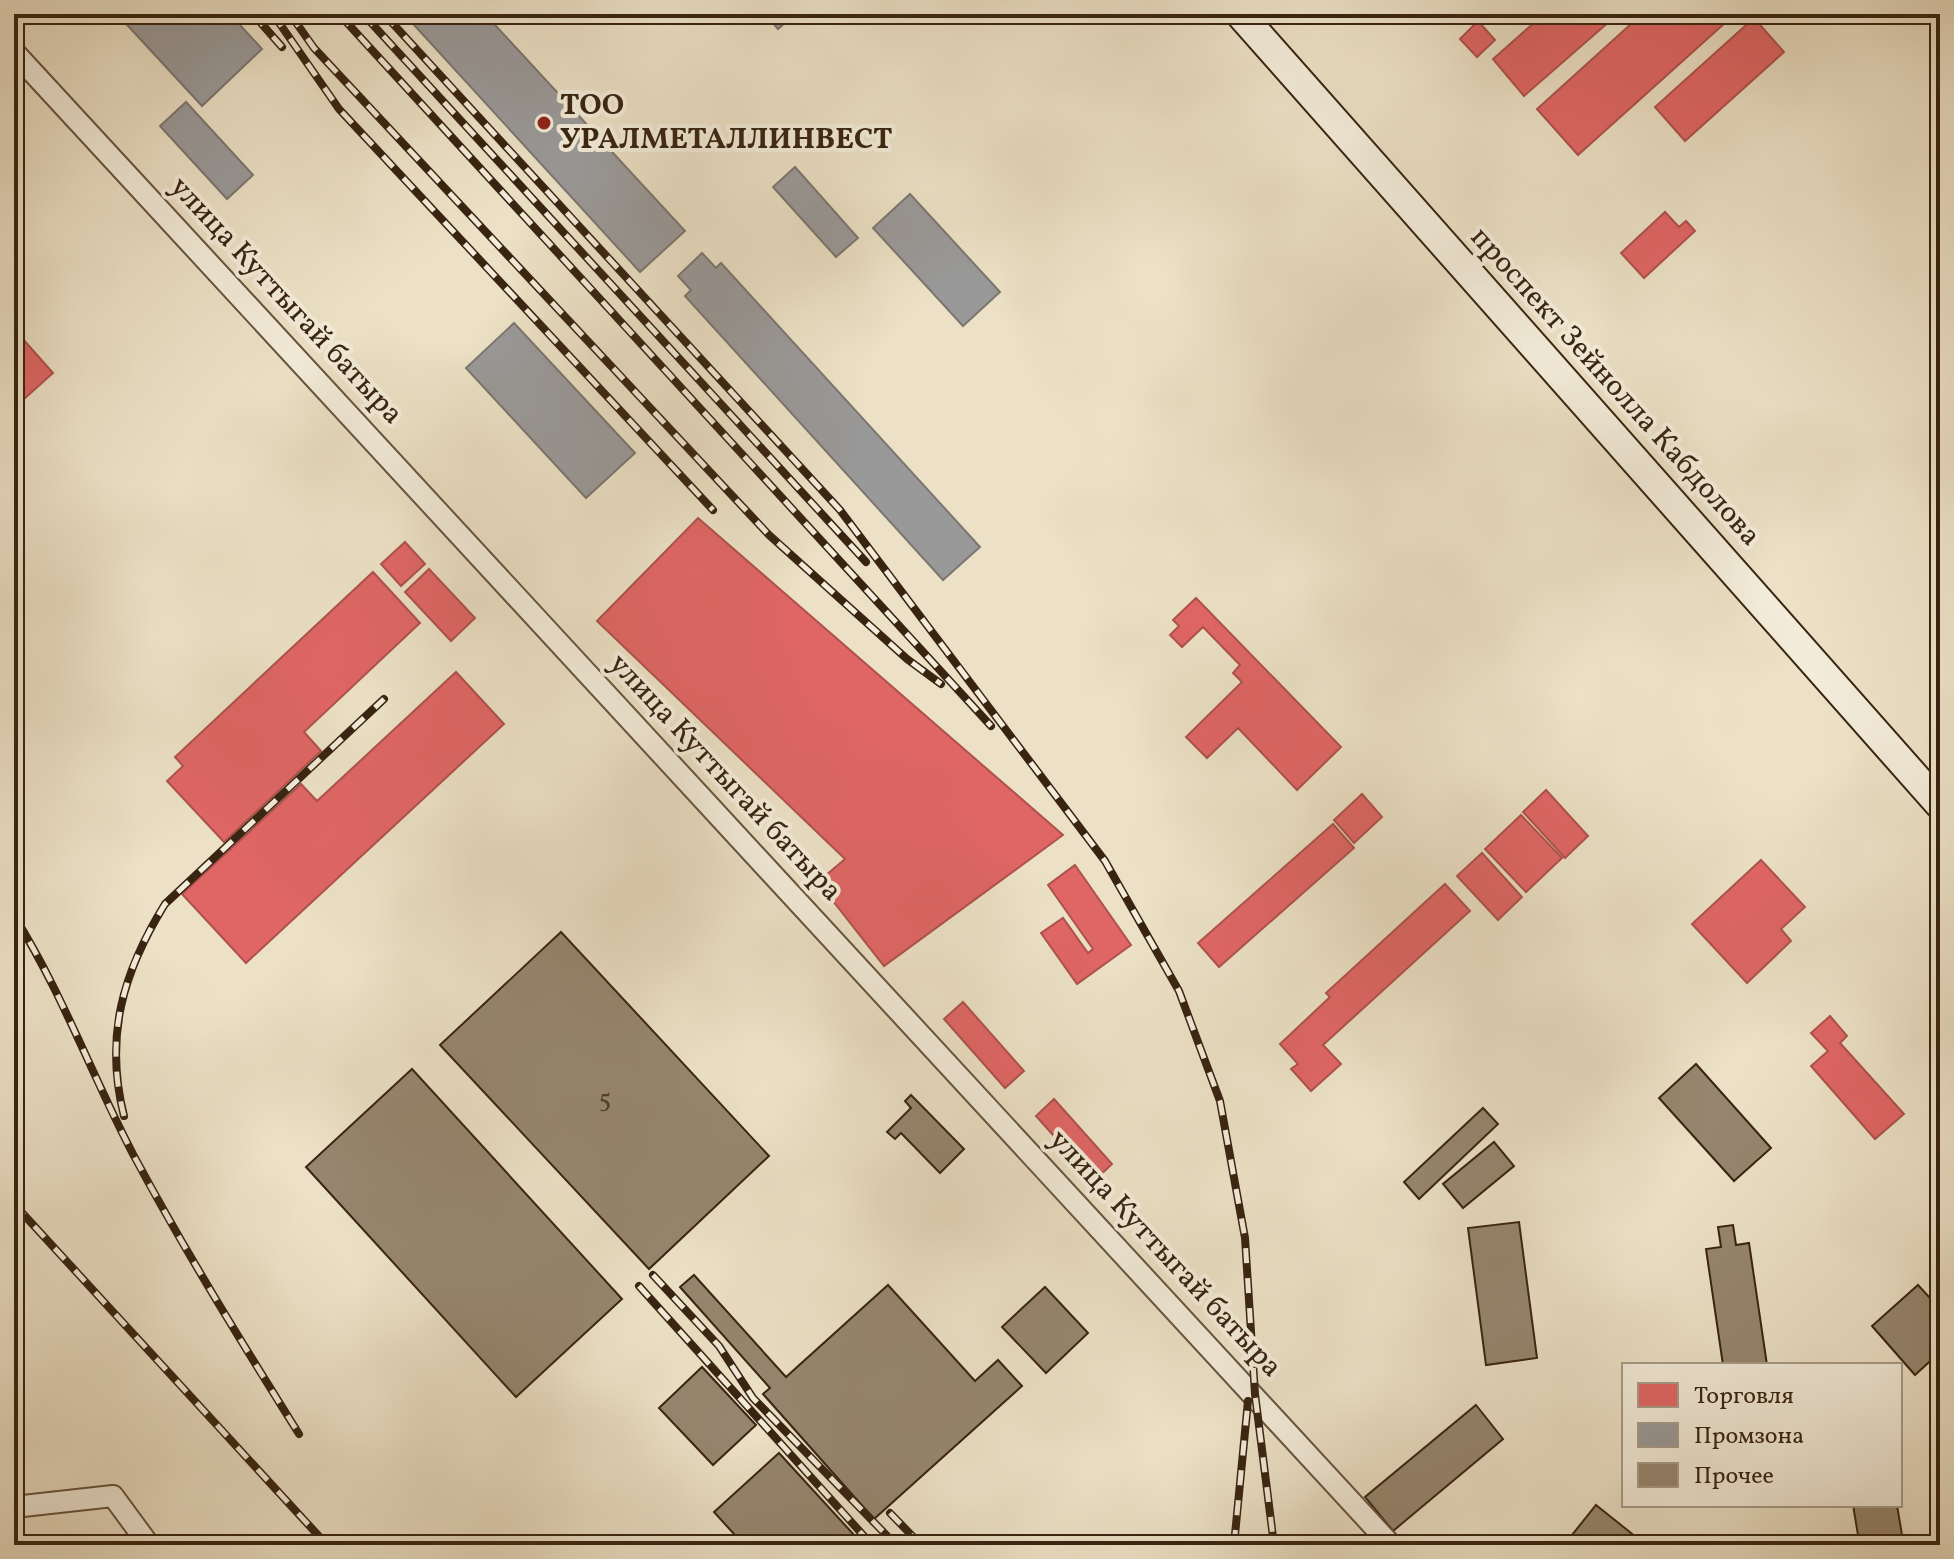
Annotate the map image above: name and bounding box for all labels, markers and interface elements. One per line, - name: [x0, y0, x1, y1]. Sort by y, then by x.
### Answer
- place label: ТОО УРАЛМЕТАЛЛИНВЕСТ: [560, 85, 893, 161]
- marker: ТОО УРАЛМЕТАЛЛИНВЕСТ: [535, 114, 553, 132]
- street label: улица Куттыгай батыра: [160, 168, 412, 434]
- street label: проспект Зейнолла Кабдолова: [1460, 218, 1770, 556]
- street label: улица Куттыгай батыра: [599, 645, 851, 911]
- house number: 5: [599, 1082, 611, 1118]
- street label: улица Куттыгай батыра: [1039, 1121, 1291, 1387]
- legend: [1622, 1363, 1902, 1507]
- text: Торговля: [1694, 1380, 1794, 1414]
- text: Промзона: [1694, 1420, 1804, 1454]
- text: Прочее: [1694, 1460, 1774, 1494]

